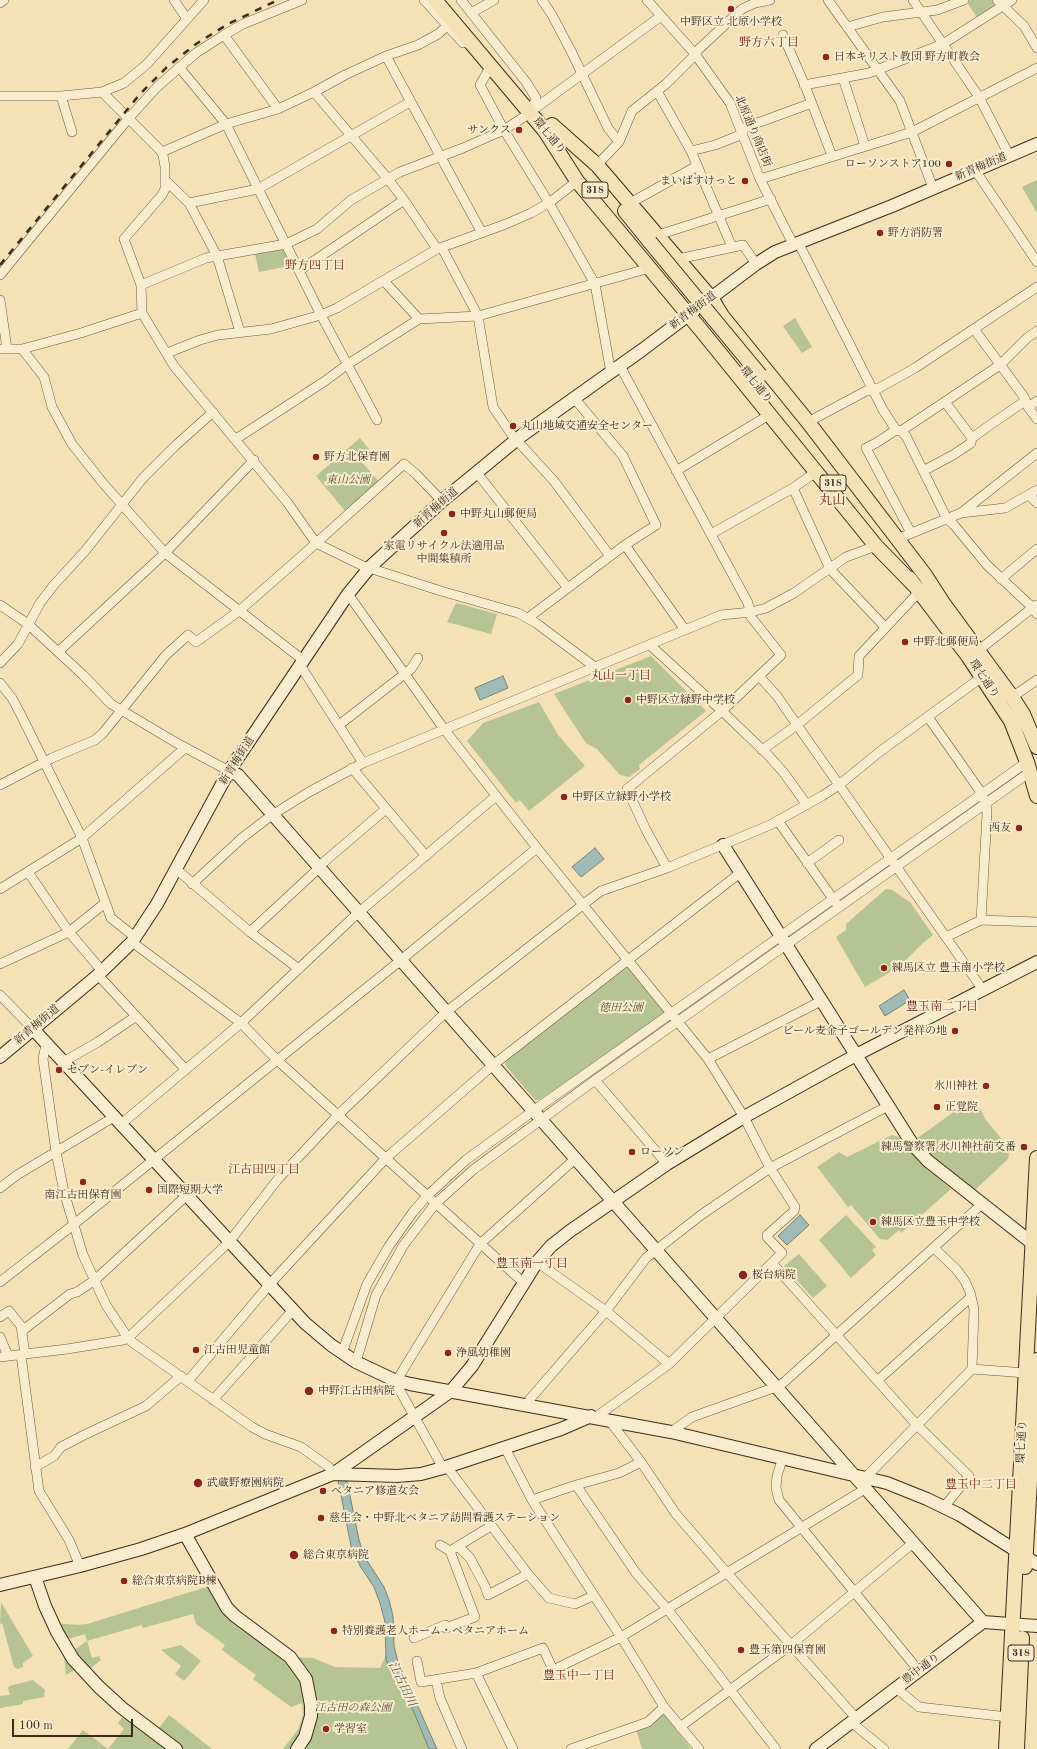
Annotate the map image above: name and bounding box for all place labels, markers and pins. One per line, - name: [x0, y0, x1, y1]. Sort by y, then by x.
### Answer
- marker: 中野区立 北原小学校: [726, 4, 736, 14]
- place label: 中野区立 北原小学校: [680, 15, 782, 29]
- place label: 日本キリスト教団 野方町教会: [834, 50, 980, 64]
- marker: 日本キリスト教団 野方町教会: [821, 52, 831, 62]
- place label: サンクス: [467, 123, 511, 137]
- marker: サンクス: [514, 125, 524, 135]
- place label: ローソンストア100: [845, 157, 941, 171]
- marker: ローソンストア100: [944, 159, 954, 169]
- place label: まいばすけっと: [660, 174, 737, 188]
- marker: まいばすけっと: [740, 176, 750, 186]
- place label: 野方消防署: [888, 226, 943, 240]
- marker: 野方消防署: [875, 228, 885, 238]
- place label: 丸山地域交通安全センター: [521, 419, 653, 433]
- marker: 丸山地域交通安全センター: [508, 421, 518, 431]
- place label: 野方北保育園: [324, 450, 390, 464]
- marker: 野方北保育園: [311, 452, 321, 462]
- place label: 中野丸山郵便局: [460, 507, 537, 521]
- marker: 中野丸山郵便局: [447, 509, 457, 519]
- marker: 家電リサイクル法適用品 中間集積所: [439, 528, 449, 538]
- place label: 家電リサイクル法適用品 中間集積所: [384, 539, 504, 565]
- place label: 中野北郵便局: [913, 635, 979, 649]
- marker: 中野北郵便局: [900, 637, 910, 647]
- place label: 中野区立緑野中学校: [636, 693, 735, 707]
- marker: 中野区立緑野中学校: [623, 695, 633, 705]
- place label: 中野区立緑野小学校: [572, 790, 671, 804]
- marker: 中野区立緑野小学校: [559, 792, 569, 802]
- place label: 西友: [989, 821, 1011, 835]
- marker: 西友: [1014, 823, 1024, 833]
- place label: 練馬区立 豊玉南小学校: [892, 961, 1005, 975]
- marker: 練馬区立 豊玉南小学校: [879, 963, 889, 973]
- place label: ビール麦金子ゴールデン発祥の地: [782, 1024, 947, 1038]
- marker: ビール麦金子ゴールデン発祥の地: [950, 1026, 960, 1036]
- place label: セブン-イレブン: [67, 1063, 148, 1077]
- marker: セブン-イレブン: [54, 1065, 64, 1075]
- place label: 氷川神社: [934, 1079, 978, 1093]
- marker: 氷川神社: [981, 1081, 991, 1091]
- place label: 正覚院: [945, 1100, 978, 1114]
- marker: 正覚院: [932, 1102, 942, 1112]
- place label: 練馬警察署 氷川神社前交番: [881, 1140, 1016, 1154]
- marker: 練馬警察署 氷川神社前交番: [1019, 1142, 1029, 1152]
- place label: ローソン: [640, 1145, 684, 1159]
- marker: ローソン: [627, 1147, 637, 1157]
- marker: 南江古田保育園: [78, 1177, 88, 1187]
- place label: 国際短期大学: [157, 1183, 223, 1197]
- marker: 国際短期大学: [144, 1185, 154, 1195]
- place label: 南江古田保育園: [45, 1188, 121, 1202]
- place label: 練馬区立豊玉中学校: [881, 1215, 980, 1229]
- marker: 練馬区立豊玉中学校: [868, 1217, 878, 1227]
- place label: 桜台病院: [752, 1268, 796, 1282]
- marker: 桜台病院: [737, 1269, 749, 1281]
- place label: 江古田児童館: [204, 1343, 270, 1357]
- marker: 江古田児童館: [191, 1345, 201, 1355]
- place label: 浄風幼稚園: [456, 1346, 511, 1360]
- marker: 浄風幼稚園: [443, 1348, 453, 1358]
- place label: 中野江古田病院: [318, 1384, 395, 1398]
- marker: 中野江古田病院: [303, 1385, 315, 1397]
- place label: 武蔵野療園病院: [207, 1476, 284, 1490]
- marker: 武蔵野療園病院: [192, 1477, 204, 1489]
- place label: ベタニア修道女会: [331, 1484, 419, 1498]
- marker: ベタニア修道女会: [318, 1486, 328, 1496]
- place label: 慈生会・中野北ベタニア訪問看護ステーション: [329, 1511, 560, 1525]
- marker: 慈生会・中野北ベタニア訪問看護ステーション: [316, 1513, 326, 1523]
- place label: 総合東京病院: [303, 1548, 369, 1562]
- marker: 総合東京病院: [288, 1549, 300, 1561]
- place label: 総合東京病院B棟: [132, 1574, 217, 1588]
- marker: 総合東京病院B棟: [119, 1576, 129, 1586]
- place label: 特別養護老人ホーム・ベタニアホーム: [342, 1624, 529, 1638]
- marker: 特別養護老人ホーム・ベタニアホーム: [329, 1626, 339, 1636]
- place label: 豊玉第四保育園: [749, 1643, 826, 1657]
- marker: 豊玉第四保育園: [736, 1645, 746, 1655]
- place label: 学習室: [334, 1722, 367, 1736]
- marker: 学習室: [321, 1724, 331, 1734]

